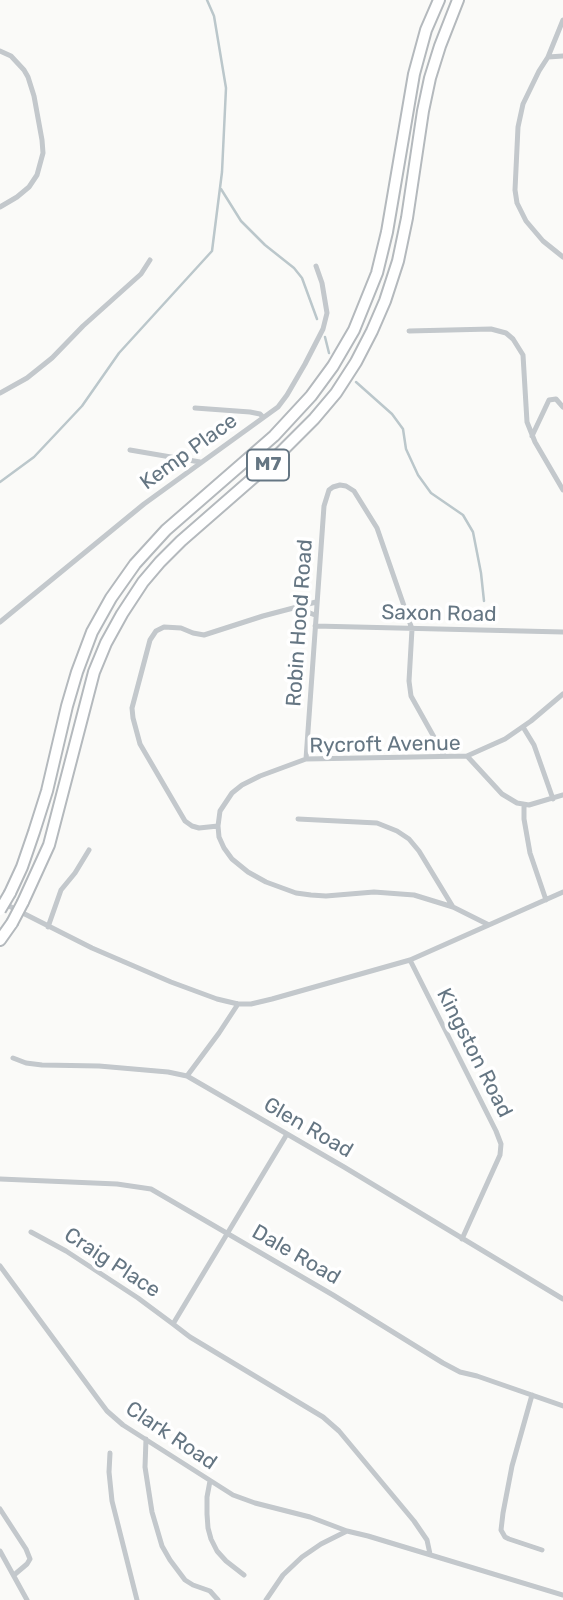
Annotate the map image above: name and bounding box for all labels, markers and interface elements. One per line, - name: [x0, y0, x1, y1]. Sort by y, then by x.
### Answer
- street label: Kemp Place: [136, 408, 242, 496]
- road number: M7: [247, 450, 289, 480]
- street label: Robin Hood Road: [282, 539, 318, 707]
- street label: Saxon Road: [381, 600, 497, 628]
- street label: Rycroft Avenue: [309, 731, 461, 759]
- street label: Kingston Road: [431, 984, 517, 1122]
- street label: Glen Road: [259, 1092, 357, 1164]
- street label: Dale Road: [247, 1220, 345, 1290]
- street label: Craig Place: [59, 1223, 165, 1303]
- street label: Clark Road: [121, 1396, 221, 1476]

